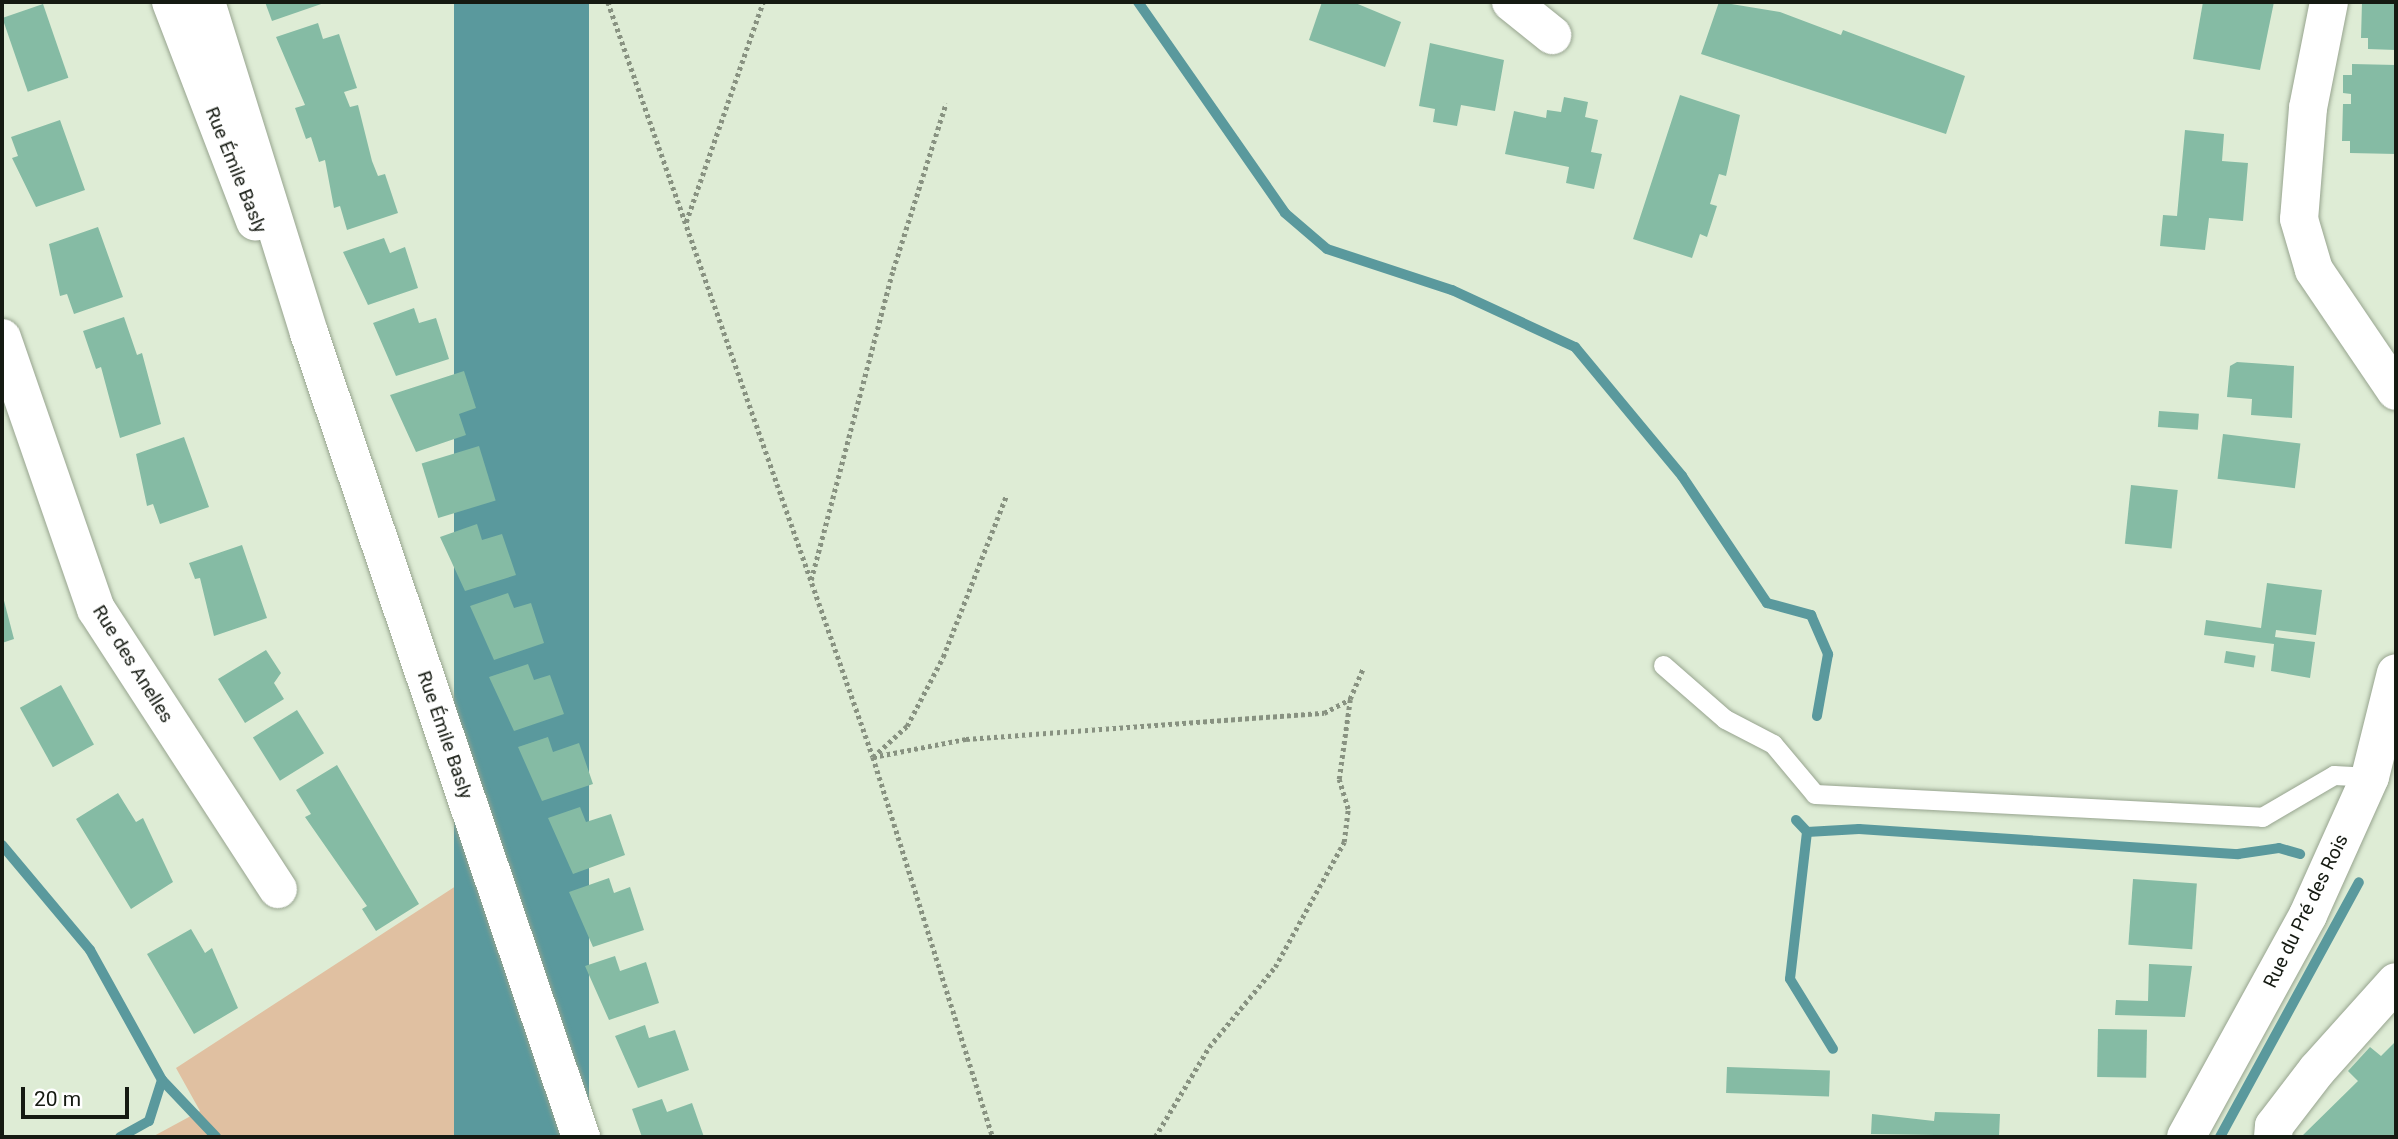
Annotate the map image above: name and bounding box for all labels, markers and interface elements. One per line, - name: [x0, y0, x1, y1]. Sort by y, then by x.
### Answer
- street label: Rue Émile Basly: [200, 104, 272, 236]
- street label: Rue des Anelles: [88, 601, 178, 727]
- street label: Rue Émile Basly: [412, 668, 478, 802]
- street label: Rue du Pré des Rois: [2259, 830, 2353, 992]
- scale bar: [24, 1072, 133, 1116]
- text: 20 m: [34, 1087, 81, 1111]

